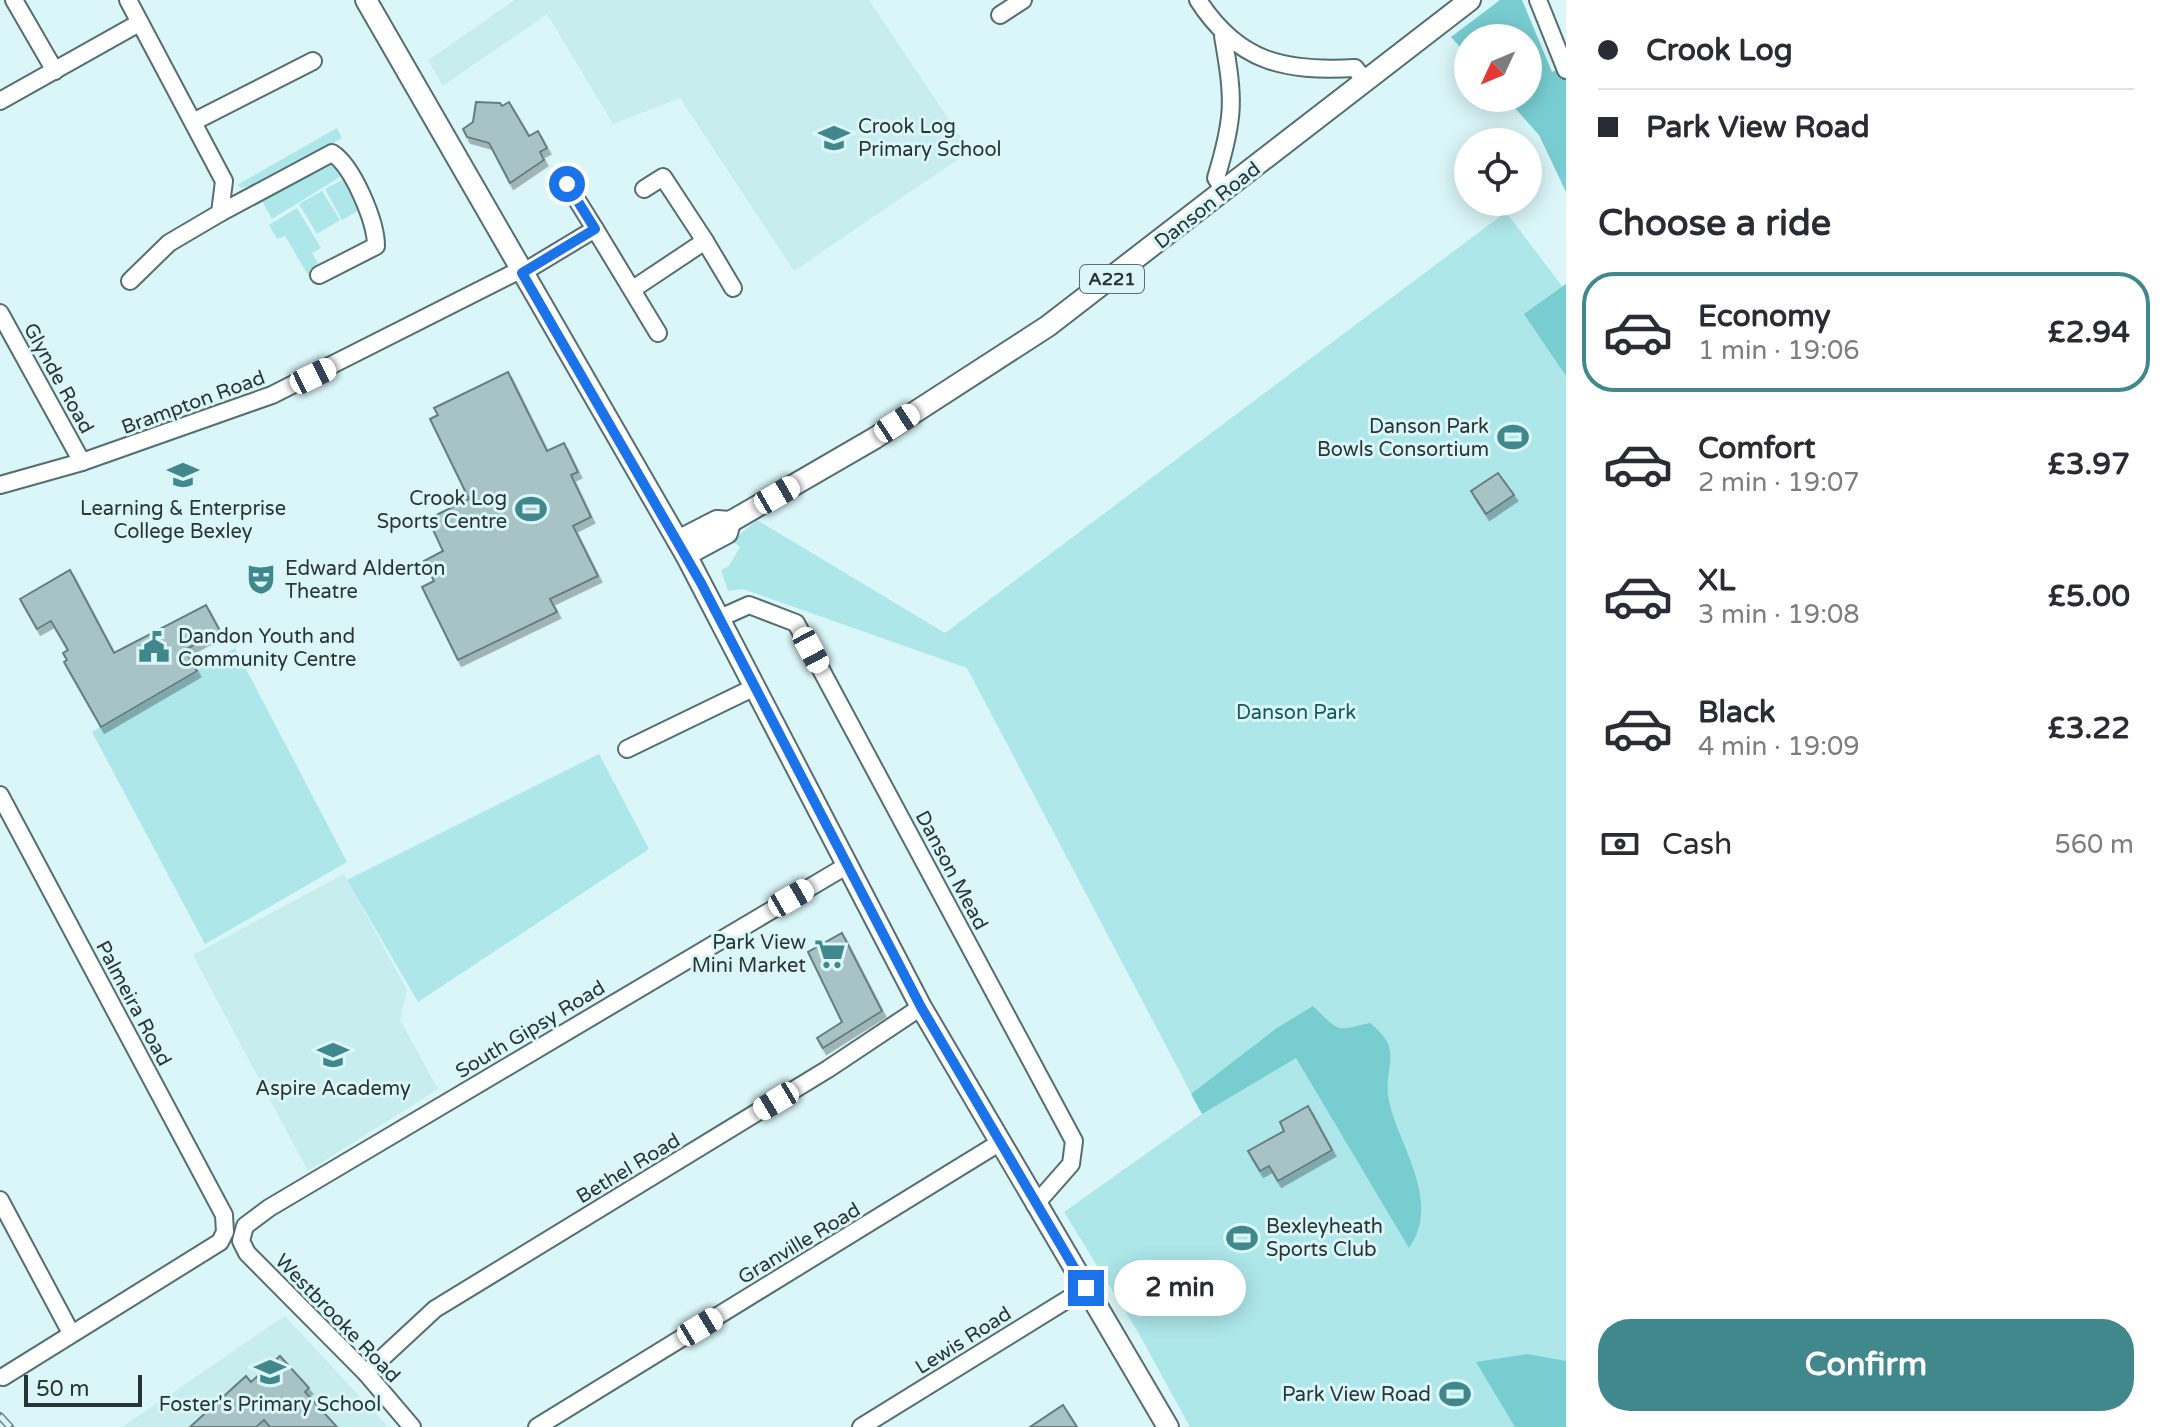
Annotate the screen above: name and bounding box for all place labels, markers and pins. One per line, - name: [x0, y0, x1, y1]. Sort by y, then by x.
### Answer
- place label: Crook Log Primary School: [858, 115, 1002, 162]
- school or university icon: Crook Log Primary School: [817, 121, 851, 155]
- place label: Danson Park Bowls Consortium: [1317, 415, 1489, 462]
- sports icon: Danson Park Bowls Consortium: [1496, 420, 1530, 454]
- school or university icon: Learning & Enterprise College Bexley: [166, 458, 200, 492]
- place label: Crook Log Sports Centre: [377, 487, 507, 534]
- sports icon: Crook Log Sports Centre: [514, 492, 548, 526]
- place label: Learning & Enterprise College Bexley: [80, 497, 286, 544]
- place label: Edward Alderton Theatre: [285, 557, 445, 604]
- theatre icon: Edward Alderton Theatre: [244, 562, 278, 596]
- place label: Dandon Youth and Community Centre: [178, 625, 356, 672]
- public building icon: Dandon Youth and Community Centre: [137, 630, 171, 664]
- place label: Park View Mini Market: [692, 931, 806, 978]
- supermarket icon: Park View Mini Market: [813, 937, 847, 971]
- school or university icon: Aspire Academy: [316, 1038, 350, 1072]
- place label: Aspire Academy: [255, 1077, 411, 1101]
- place label: Bexleyheath Sports Club: [1266, 1215, 1383, 1262]
- sports icon: Bexleyheath Sports Club: [1225, 1221, 1259, 1255]
- school or university icon: Foster's Primary School: [253, 1355, 287, 1389]
- sports icon: Park View Road: [1438, 1377, 1472, 1411]
- place label: Park View Road: [1282, 1383, 1431, 1407]
- place label: Foster's Primary School: [159, 1393, 381, 1417]

